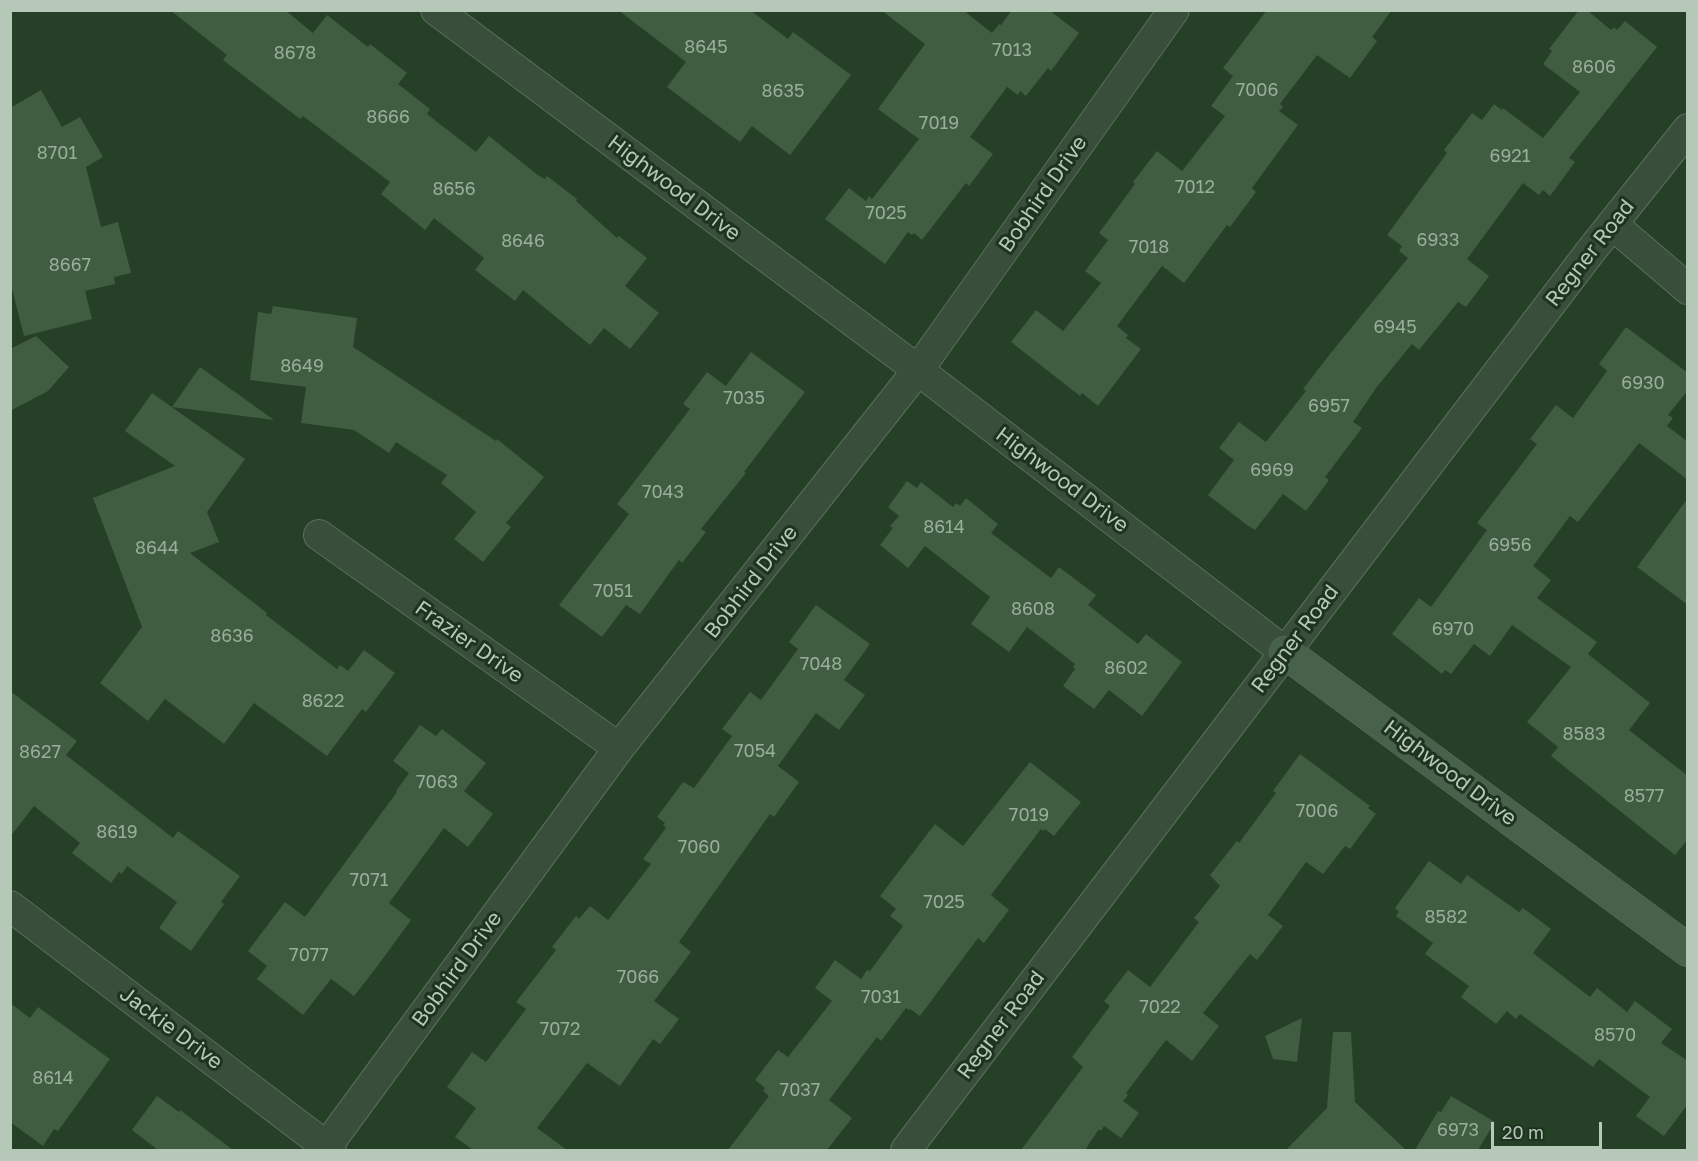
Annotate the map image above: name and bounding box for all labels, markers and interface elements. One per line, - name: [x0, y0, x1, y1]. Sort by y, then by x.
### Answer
- house number: 8645: [684, 36, 728, 58]
- house number: 7013: [992, 39, 1032, 61]
- house number: 8678: [274, 42, 316, 64]
- house number: 8606: [1572, 56, 1616, 78]
- house number: 7006: [1236, 79, 1278, 101]
- house number: 8635: [762, 80, 804, 102]
- house number: 8666: [366, 106, 410, 128]
- house number: 7019: [919, 112, 959, 134]
- street label: Highwood Drive: [603, 130, 745, 246]
- street label: Bobhird Drive: [994, 131, 1092, 257]
- house number: 8701: [37, 142, 77, 164]
- house number: 6921: [1490, 145, 1530, 167]
- house number: 7012: [1175, 176, 1215, 198]
- house number: 8656: [432, 178, 476, 200]
- street label: Regner Road: [1540, 194, 1640, 312]
- house number: 7025: [865, 202, 907, 224]
- house number: 6933: [1417, 229, 1459, 251]
- house number: 8646: [501, 230, 545, 252]
- house number: 7018: [1129, 236, 1169, 258]
- house number: 8667: [49, 254, 91, 276]
- house number: 6945: [1373, 316, 1417, 338]
- house number: 8649: [280, 355, 324, 377]
- house number: 6930: [1621, 372, 1665, 394]
- house number: 7035: [723, 387, 765, 409]
- house number: 6957: [1308, 395, 1350, 417]
- street label: Highwood Drive: [991, 422, 1133, 538]
- house number: 6969: [1250, 459, 1294, 481]
- house number: 7043: [642, 481, 684, 503]
- house number: 8614: [923, 516, 965, 538]
- street label: Bobhird Drive: [699, 521, 803, 643]
- house number: 6956: [1488, 534, 1532, 556]
- house number: 8644: [135, 537, 179, 559]
- house number: 7051: [593, 580, 633, 602]
- street label: Regner Road: [1246, 580, 1344, 698]
- street label: Frazier Drive: [410, 595, 528, 689]
- house number: 8608: [1011, 598, 1055, 620]
- house number: 6970: [1432, 618, 1474, 640]
- house number: 8636: [210, 625, 254, 647]
- house number: 7048: [800, 653, 842, 675]
- house number: 8602: [1104, 657, 1148, 679]
- house number: 8622: [302, 690, 344, 712]
- street label: Highwood Drive: [1379, 715, 1521, 831]
- house number: 8583: [1563, 723, 1605, 745]
- house number: 7054: [734, 740, 776, 762]
- house number: 8627: [19, 741, 61, 763]
- house number: 7063: [416, 771, 458, 793]
- house number: 8577: [1624, 785, 1664, 807]
- house number: 7006: [1296, 800, 1338, 822]
- house number: 7019: [1009, 804, 1049, 826]
- house number: 8619: [96, 821, 138, 843]
- house number: 7060: [678, 836, 720, 858]
- house number: 7071: [350, 869, 388, 891]
- house number: 7025: [923, 891, 965, 913]
- street label: Bobhird Drive: [407, 906, 507, 1032]
- house number: 8582: [1425, 906, 1467, 928]
- house number: 7077: [289, 944, 329, 966]
- house number: 7066: [617, 966, 659, 988]
- street label: Regner Road: [952, 966, 1050, 1084]
- street label: Jackie Drive: [115, 981, 227, 1075]
- house number: 7031: [861, 986, 901, 1008]
- house number: 7022: [1139, 996, 1181, 1018]
- house number: 7072: [540, 1018, 580, 1040]
- house number: 8570: [1594, 1024, 1636, 1046]
- house number: 8614: [32, 1067, 74, 1089]
- house number: 7037: [780, 1079, 820, 1101]
- scale bar: [1494, 1110, 1605, 1148]
- house number: 6973: [1437, 1119, 1479, 1141]
- text: 20 m: [1502, 1121, 1544, 1143]

